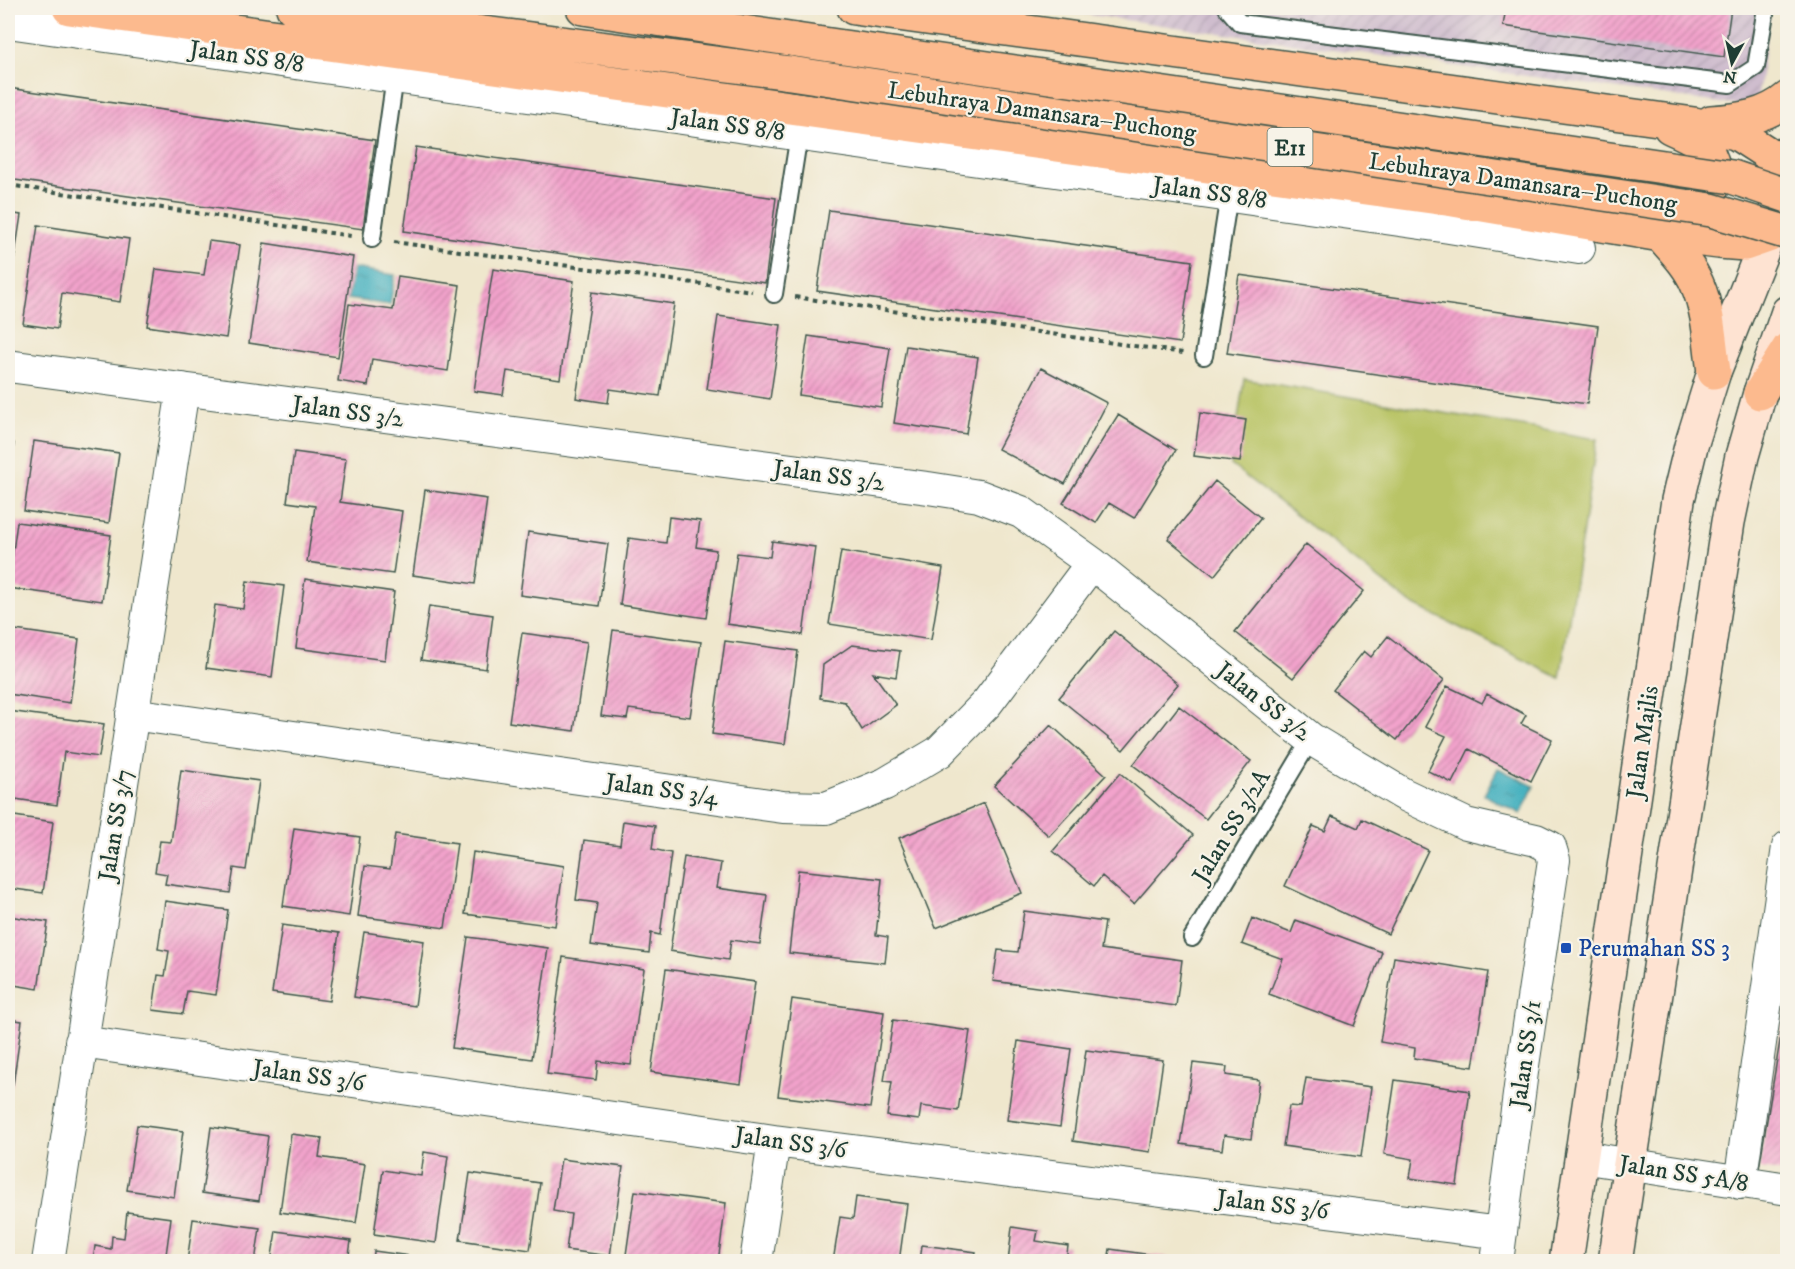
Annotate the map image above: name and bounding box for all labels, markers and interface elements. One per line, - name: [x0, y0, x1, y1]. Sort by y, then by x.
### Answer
- north arrow: [1702, 33, 1762, 93]
- street label: Jalan SS 8/8: [186, 34, 306, 80]
- text: N: [1722, 66, 1738, 88]
- street label: Lebuhraya Damansara–Puchong: [886, 75, 1198, 149]
- street label: Jalan SS 8/8: [667, 102, 787, 148]
- road number: E11: [1268, 128, 1312, 166]
- street label: Lebuhraya Damansara–Puchong: [1367, 146, 1679, 220]
- street label: Jalan SS 8/8: [1149, 170, 1269, 216]
- street label: Jalan SS 3/2: [288, 389, 406, 435]
- street label: Jalan SS 3/2: [769, 453, 887, 499]
- street label: Jalan SS 3/2: [1208, 654, 1317, 748]
- street label: Jalan Majlis: [1620, 684, 1666, 802]
- street label: Jalan SS 3/2A: [1185, 764, 1278, 890]
- street label: Jalan SS 3/7: [92, 767, 140, 885]
- street label: Jalan SS 3/4: [602, 767, 721, 813]
- place label: Perumahan SS 3: [1578, 934, 1730, 964]
- marker: Perumahan SS 3: [1559, 941, 1573, 955]
- street label: Jalan SS 3/1: [1503, 998, 1548, 1112]
- street label: Jalan SS 3/6: [249, 1053, 368, 1099]
- street label: Jalan SS 3/6: [731, 1120, 850, 1166]
- street label: Jalan SS 5A/8: [1615, 1149, 1751, 1199]
- street label: Jalan SS 3/6: [1213, 1183, 1332, 1227]

